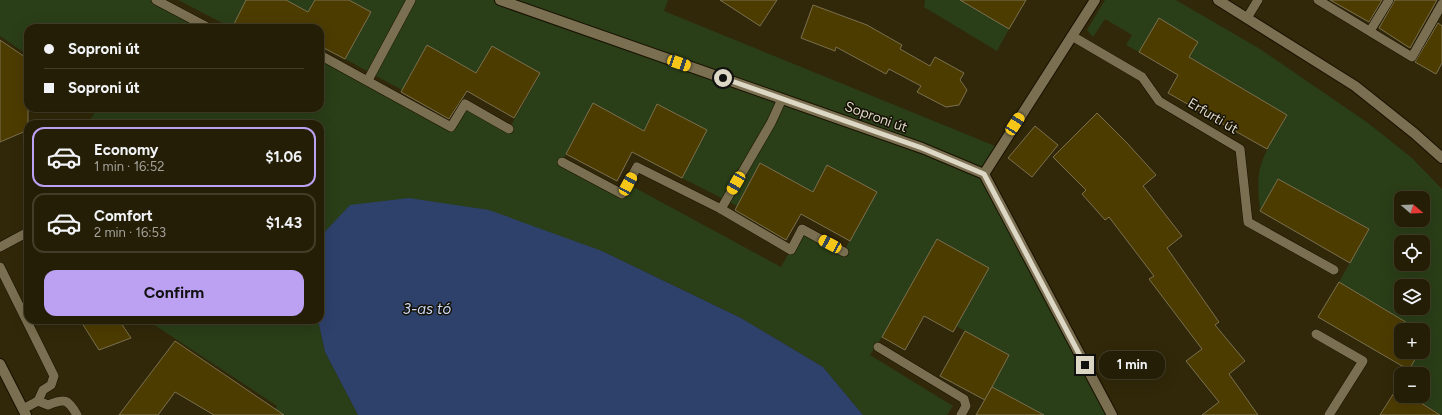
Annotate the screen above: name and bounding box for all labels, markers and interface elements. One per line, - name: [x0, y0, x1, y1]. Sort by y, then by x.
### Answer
- text: Soproni út: [68, 40, 140, 58]
- car: [666, 53, 692, 73]
- route start: [714, 69, 732, 87]
- text: Soproni út: [68, 79, 140, 97]
- street label: Erfurti út: [1185, 94, 1241, 138]
- street label: Soproni út: [842, 98, 910, 136]
- car: [1003, 111, 1027, 137]
- icon: car: [46, 139, 82, 175]
- text: Economy: [94, 141, 159, 159]
- text: $1.06: [265, 148, 302, 166]
- text: 1 min · 16:52: [94, 159, 164, 174]
- car: [725, 170, 747, 196]
- car: [617, 171, 639, 197]
- north arrow: [1394, 191, 1430, 227]
- map controls: [1394, 191, 1430, 403]
- icon: car: [46, 205, 82, 241]
- text: Comfort: [94, 207, 153, 225]
- text: $1.43: [266, 214, 302, 232]
- text: 2 min · 16:53: [94, 225, 166, 240]
- car: [817, 233, 843, 255]
- button: locate: [1394, 235, 1430, 271]
- button: Confirm: [44, 270, 304, 316]
- button: layers: [1394, 279, 1430, 315]
- water label: 3-as tó: [403, 300, 452, 318]
- button: +: [1394, 323, 1430, 359]
- callout: 1 min: [1099, 351, 1165, 379]
- route end: [1076, 356, 1094, 374]
- text: 1 min: [1117, 357, 1147, 372]
- button: −: [1394, 367, 1430, 403]

